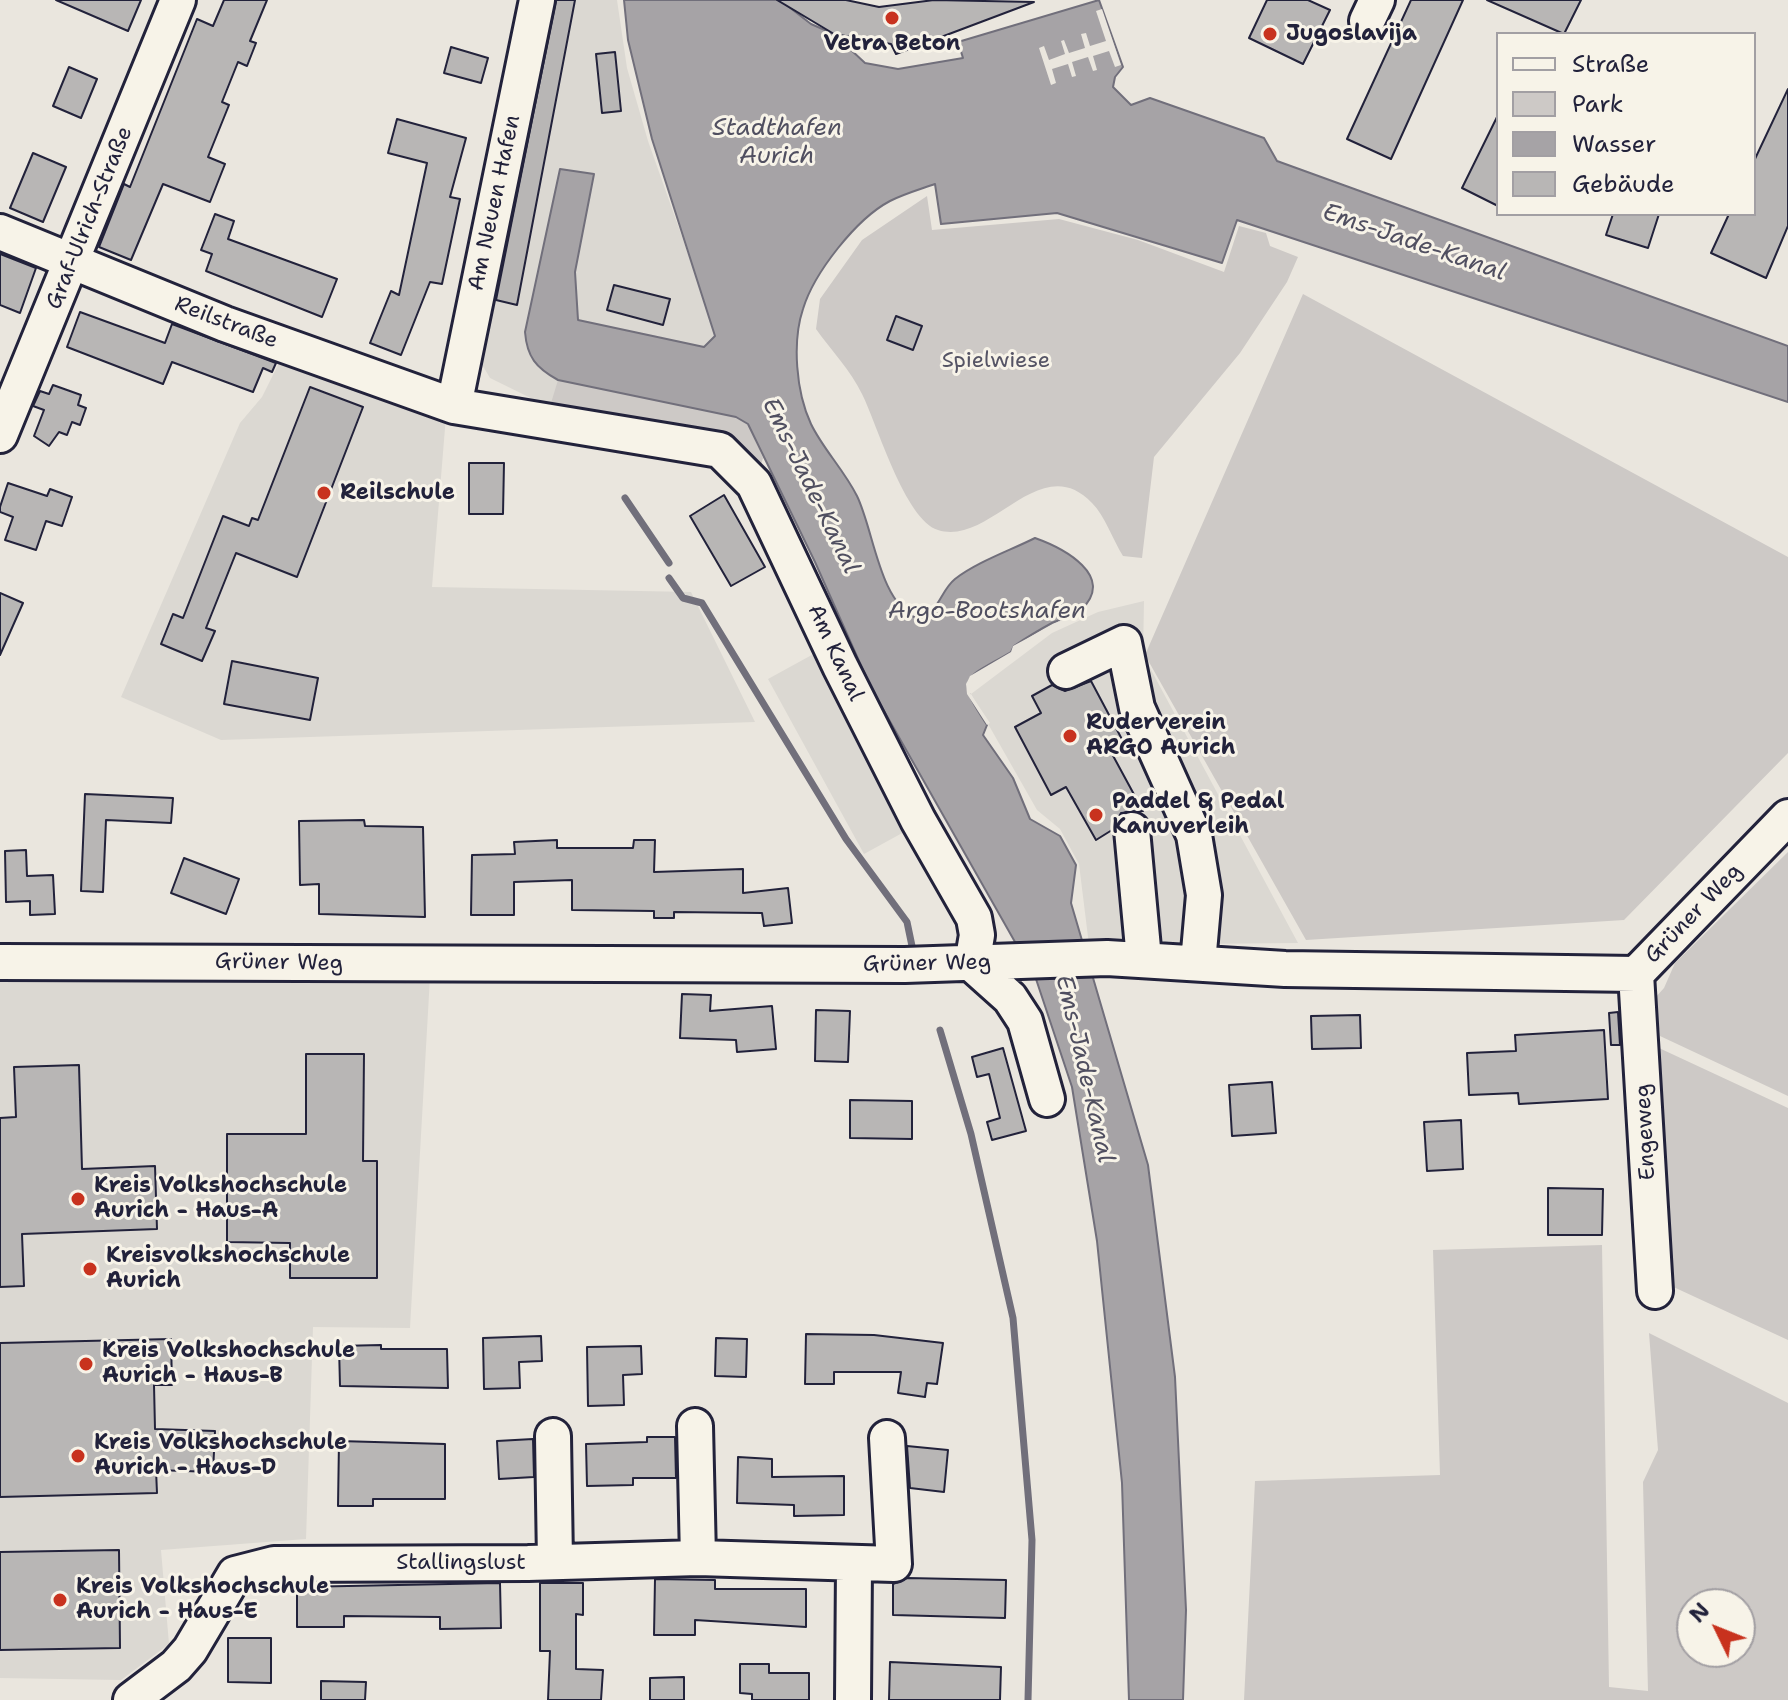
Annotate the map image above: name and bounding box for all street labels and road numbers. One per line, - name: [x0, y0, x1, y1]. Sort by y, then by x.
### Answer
- street label: Am Neuen Hafen: [463, 113, 527, 293]
- street label: Graf-Ulrich-Straße: [41, 123, 139, 313]
- street label: Reilstraße: [170, 291, 282, 355]
- street label: Am Kanal: [801, 601, 869, 705]
- street label: Grüner Weg: [1640, 859, 1748, 969]
- street label: Grüner Weg: [215, 949, 343, 977]
- street label: Grüner Weg: [863, 950, 991, 978]
- street label: Engeweg: [1630, 1083, 1662, 1181]
- street label: Stallingslust: [396, 1550, 526, 1576]

